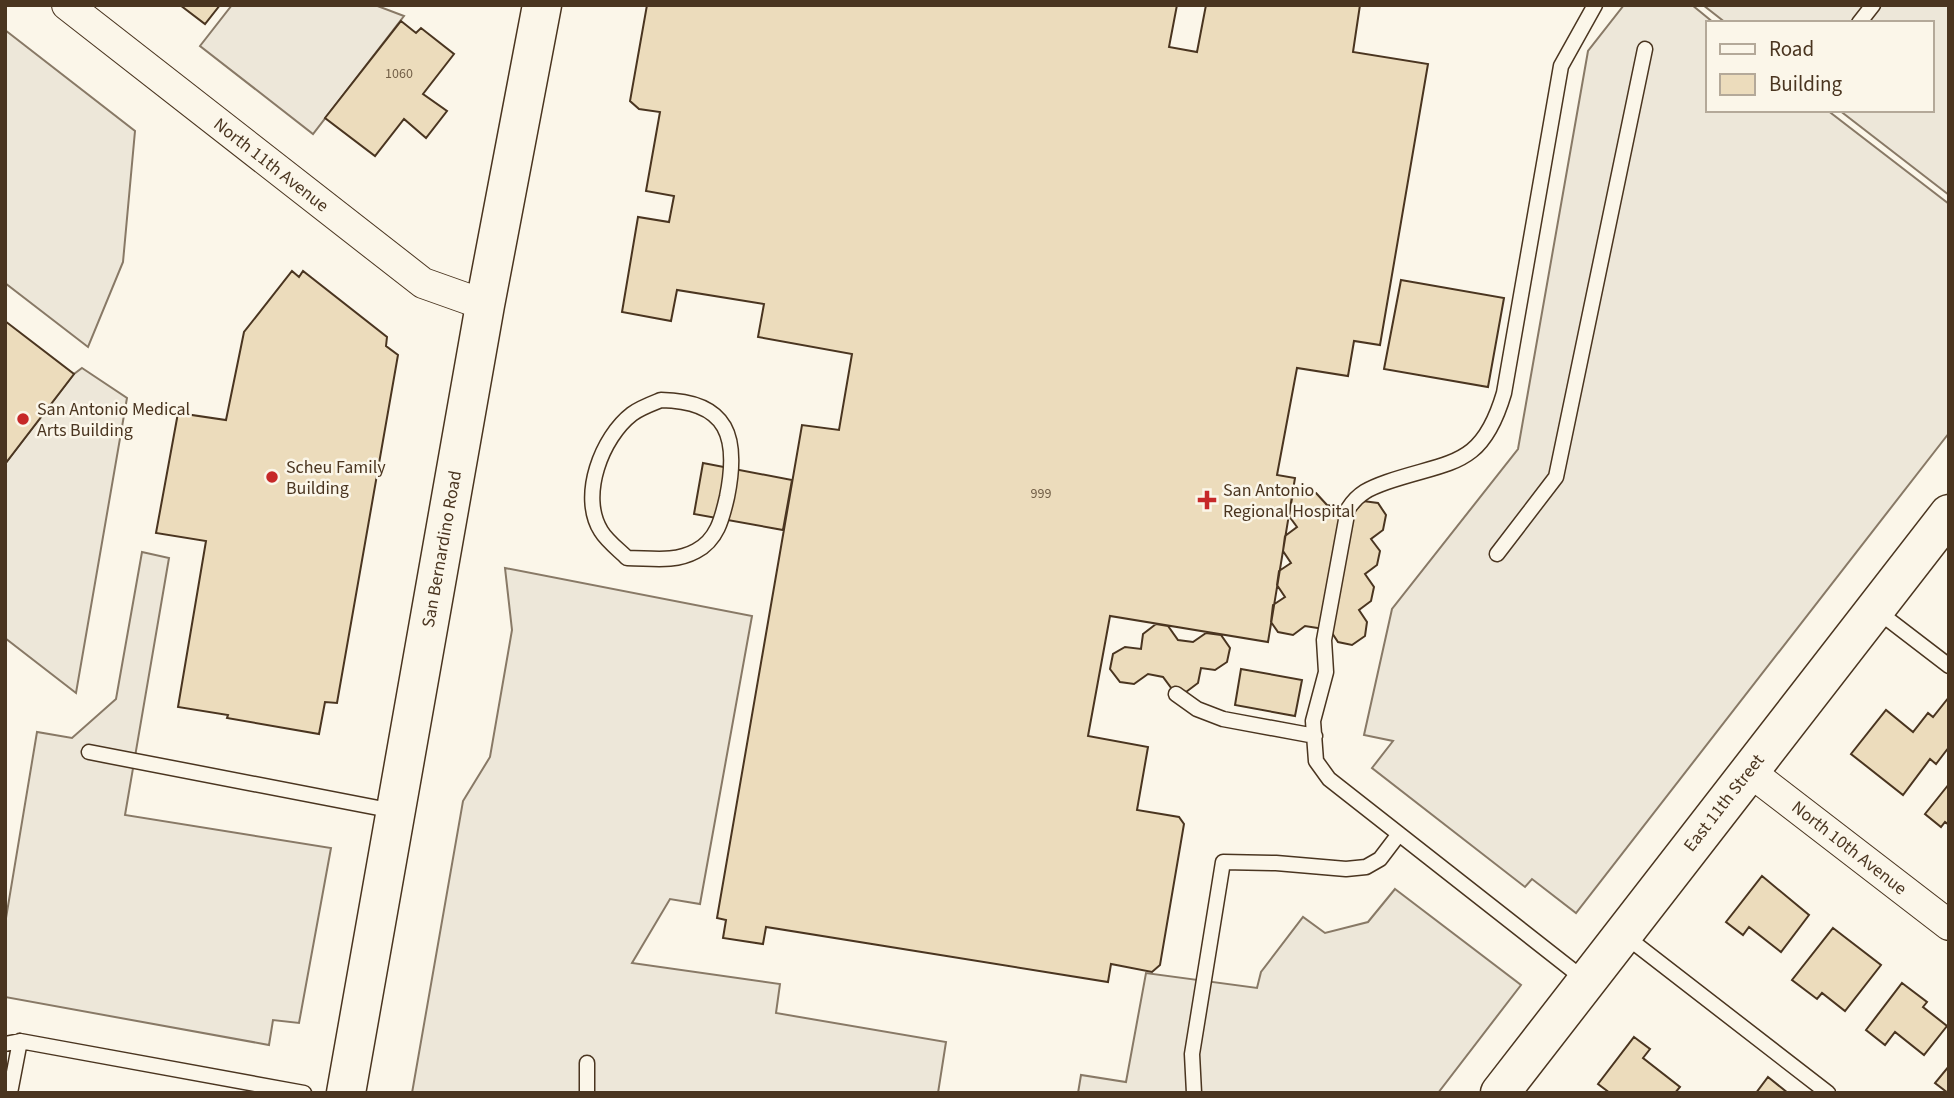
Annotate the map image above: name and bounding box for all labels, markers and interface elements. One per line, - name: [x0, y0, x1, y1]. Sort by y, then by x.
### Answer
- legend: [1706, 21, 1933, 112]
- text: Road: [1769, 34, 1814, 64]
- house number: 1060: [385, 64, 413, 84]
- text: Building: [1769, 69, 1843, 99]
- street label: North 11th Avenue: [208, 112, 334, 218]
- place label: San Antonio Medical Arts Building: [37, 397, 190, 443]
- marker: San Antonio Medical Arts Building: [15, 411, 31, 427]
- place label: Scheu Family Building: [286, 455, 386, 501]
- street label: San Bernardino Road: [416, 468, 468, 630]
- marker: Scheu Family Building: [264, 469, 280, 485]
- place label: San Antonio Regional Hospital: [1223, 478, 1355, 524]
- house number: 999: [1031, 484, 1051, 504]
- marker: San Antonio Regional Hospital: [1197, 490, 1217, 510]
- street label: East 11th Street: [1678, 749, 1770, 857]
- street label: North 10th Avenue: [1786, 795, 1912, 901]

